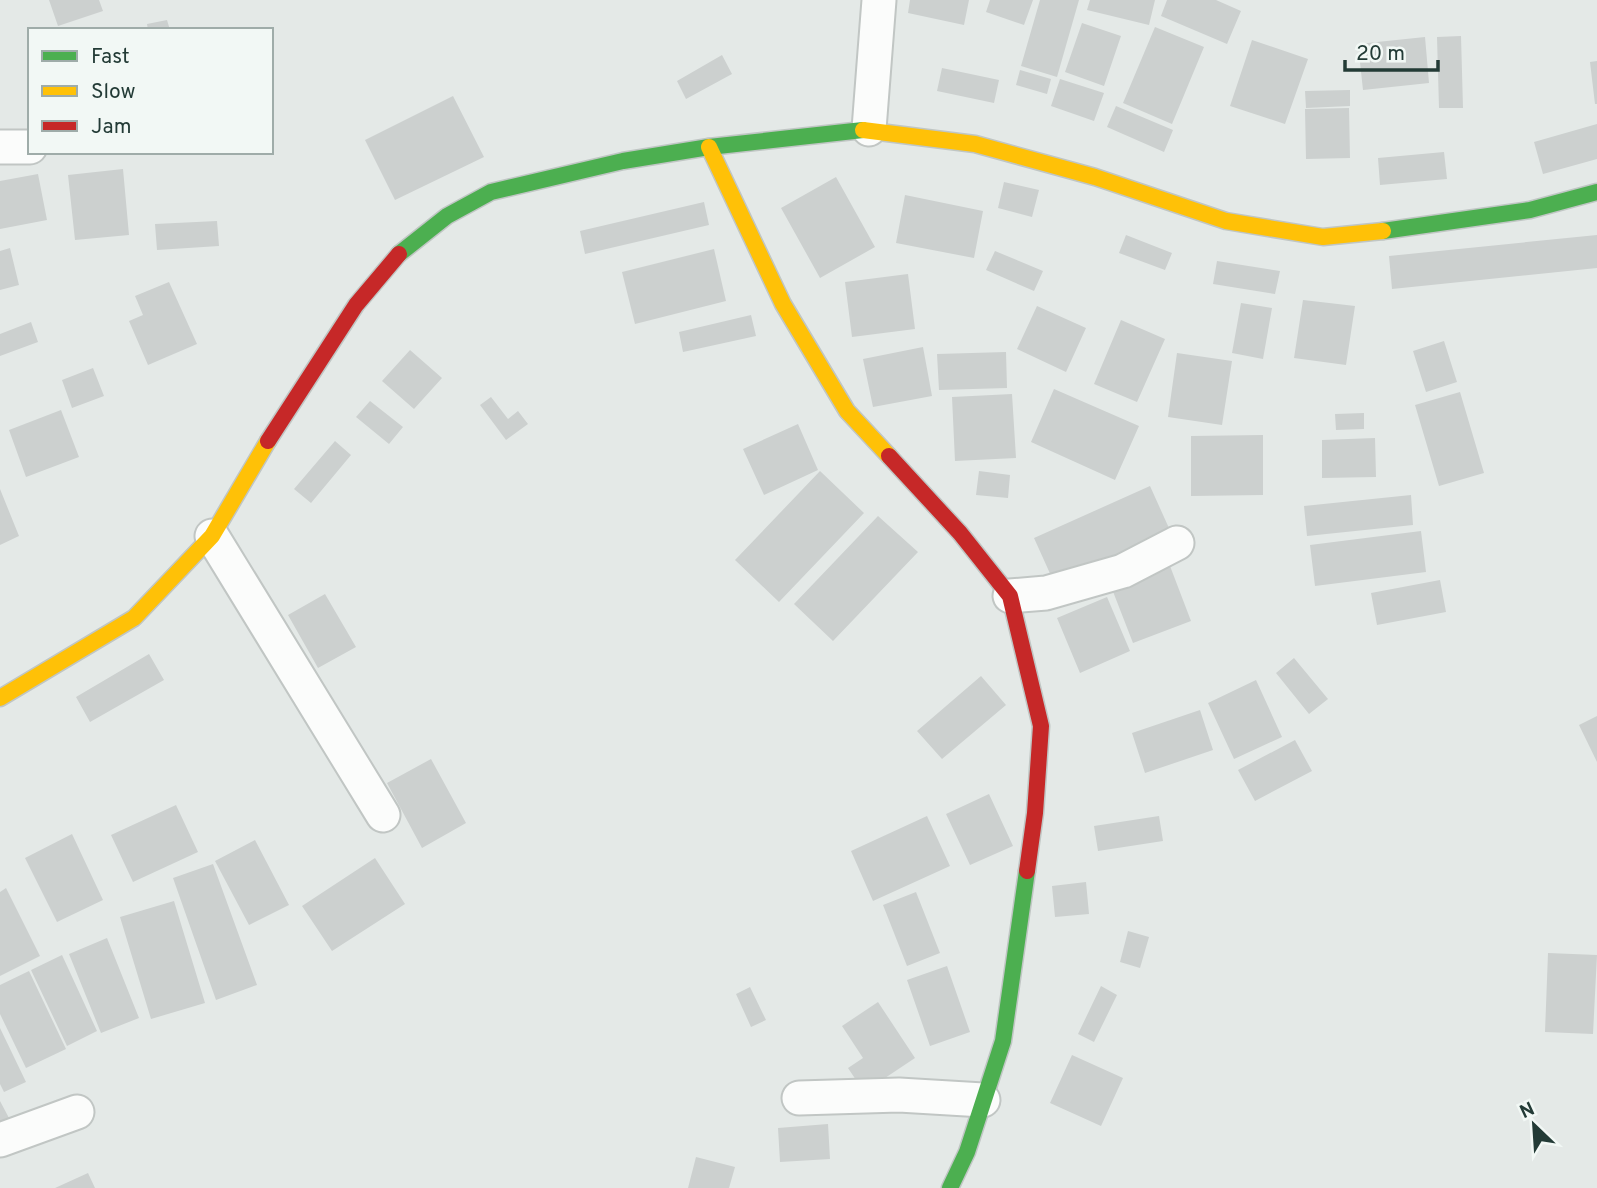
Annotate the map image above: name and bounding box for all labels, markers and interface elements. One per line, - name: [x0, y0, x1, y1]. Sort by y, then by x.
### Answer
- legend: [28, 28, 273, 154]
- scale bar: [1345, 28, 1438, 72]
- text: 20 m: [1356, 41, 1405, 68]
- text: Fast: [91, 44, 130, 71]
- text: Slow: [91, 79, 136, 106]
- text: Jam: [91, 114, 132, 141]
- north arrow: [1499, 1090, 1569, 1160]
- text: N: [1516, 1098, 1539, 1125]

